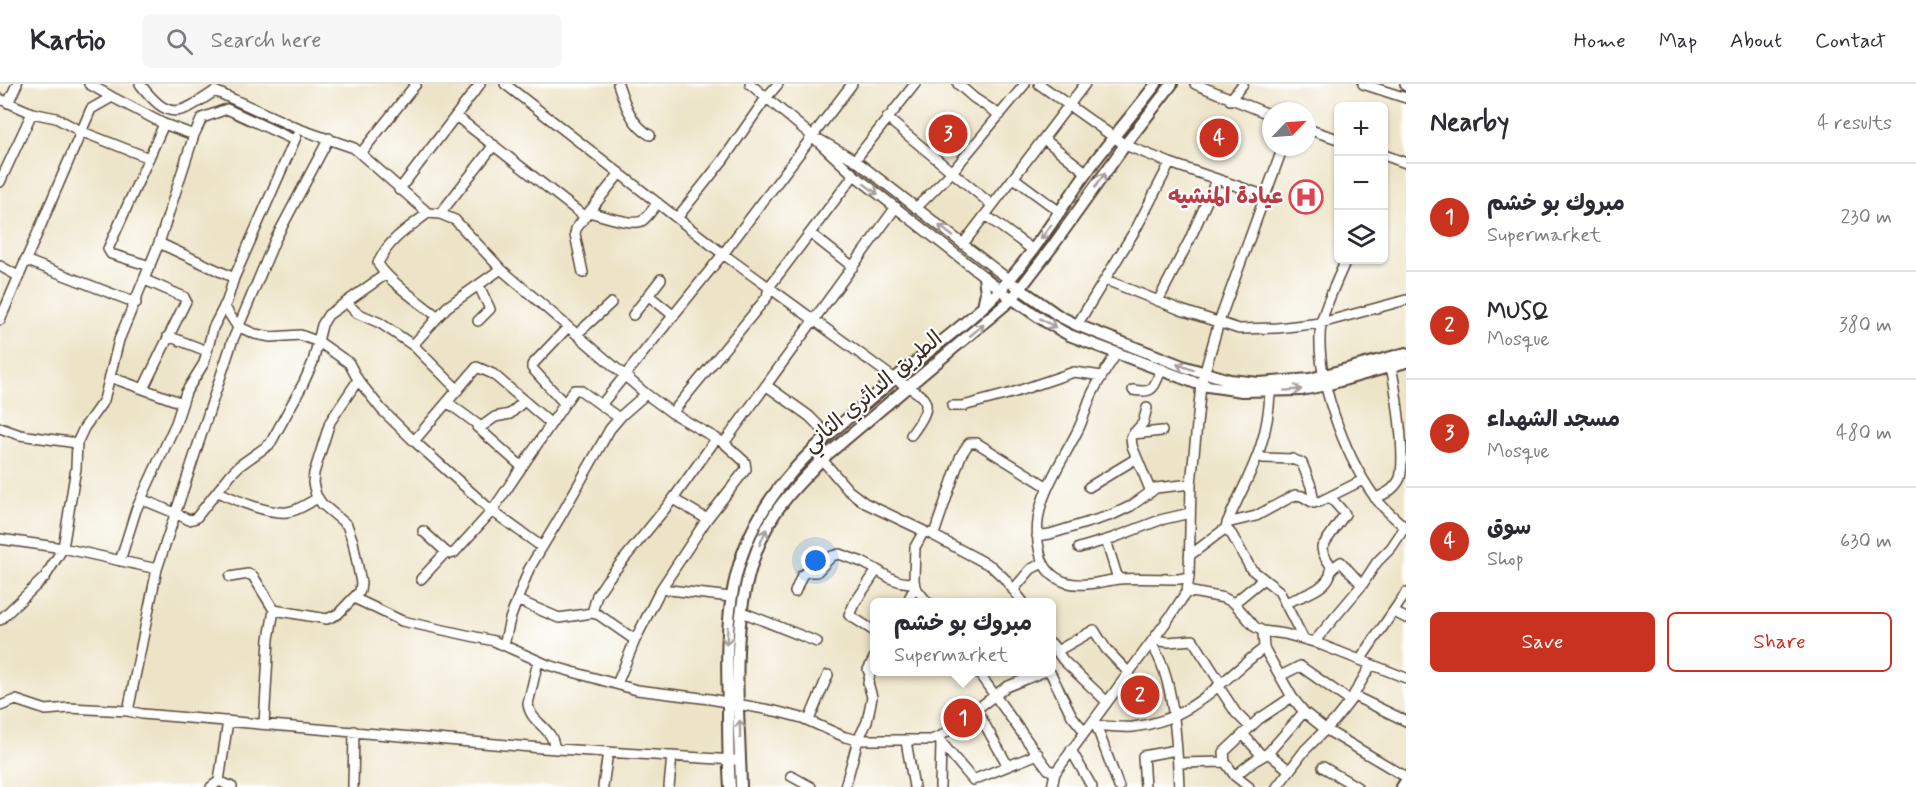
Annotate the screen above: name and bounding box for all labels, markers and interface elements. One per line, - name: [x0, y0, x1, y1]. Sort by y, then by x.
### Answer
- search box: [142, 14, 562, 68]
- text: Kartio: [30, 23, 106, 60]
- icon: search: [163, 25, 196, 58]
- text: Search here: [211, 27, 322, 55]
- text: Home: [1574, 27, 1626, 55]
- text: Map: [1659, 27, 1697, 55]
- text: About: [1730, 27, 1782, 55]
- text: Contact: [1815, 27, 1886, 55]
- north arrow: [1262, 102, 1316, 156]
- map controls: [1334, 102, 1388, 264]
- button: +: [1334, 102, 1388, 156]
- text: Nearby: [1430, 106, 1509, 140]
- text: 4 results: [1817, 110, 1892, 137]
- pin: 3: [928, 112, 968, 156]
- pin: 4: [1200, 116, 1238, 160]
- button: −: [1334, 156, 1388, 210]
- one-way arrow: [1094, 172, 1106, 189]
- hospital icon: عيادة المنشيه: [1288, 179, 1324, 215]
- one-way arrow: [863, 182, 879, 195]
- place label: عيادة المنشيه: [1168, 183, 1283, 211]
- text: مبروك بو خشم: [1487, 190, 1625, 218]
- text: 1: [1445, 204, 1454, 231]
- text: 230 m: [1840, 204, 1892, 231]
- button: layers: [1334, 210, 1388, 264]
- text: Supermarket: [1487, 222, 1601, 249]
- one-way arrow: [1040, 223, 1052, 239]
- one-way arrow: [938, 224, 954, 237]
- text: MUSQ: [1487, 298, 1549, 326]
- text: 2: [1445, 312, 1454, 339]
- text: 380 m: [1839, 312, 1892, 339]
- one-way arrow: [1039, 317, 1056, 329]
- one-way arrow: [969, 324, 985, 337]
- street label: الطريق الدائري الثاني: [797, 325, 951, 462]
- text: Mosque: [1487, 326, 1550, 353]
- one-way arrow: [1176, 360, 1195, 371]
- one-way arrow: [1283, 385, 1302, 396]
- text: مسجد الشهداء: [1487, 406, 1620, 434]
- text: 3: [1445, 420, 1454, 447]
- text: 480 m: [1836, 420, 1892, 447]
- text: Mosque: [1487, 438, 1550, 465]
- text: سوق: [1487, 514, 1531, 542]
- text: 4: [1444, 528, 1455, 555]
- text: 630 m: [1840, 528, 1892, 555]
- one-way arrow: [758, 529, 769, 547]
- your location: [801, 546, 830, 575]
- text: Shop: [1487, 546, 1524, 573]
- popup: [870, 598, 1056, 676]
- text: مبروك بو خشم: [894, 610, 1032, 638]
- button: Save: [1430, 612, 1655, 672]
- button: Share: [1667, 612, 1892, 672]
- one-way arrow: [721, 625, 732, 645]
- text: Supermarket: [894, 642, 1008, 669]
- pin: 2: [1120, 672, 1160, 718]
- pin: 1: [944, 696, 982, 740]
- one-way arrow: [734, 719, 745, 739]

